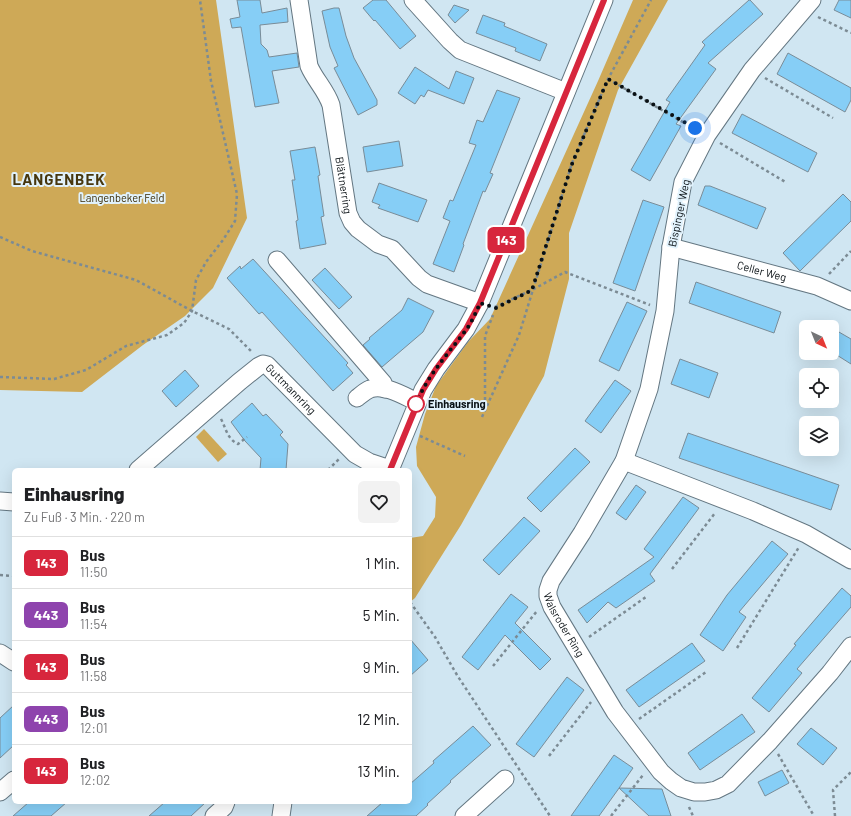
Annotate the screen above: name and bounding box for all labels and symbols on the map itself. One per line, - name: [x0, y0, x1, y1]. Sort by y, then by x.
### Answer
- your location: [685, 118, 705, 138]
- street label: Blättnerring: [333, 156, 355, 215]
- district label: LANGENBEK: [12, 170, 106, 188]
- street label: Bispinger Weg: [665, 178, 692, 248]
- park label: Langenbeker Feld: [80, 191, 164, 204]
- line badge: 143: [483, 227, 529, 253]
- street label: Celler Weg: [736, 258, 788, 284]
- north arrow: [799, 320, 839, 360]
- street label: Guttmannring: [263, 361, 319, 417]
- marker: Einhausring: [407, 395, 425, 413]
- place label: Einhausring: [428, 397, 486, 410]
- street label: Walsroder Ring: [541, 591, 587, 659]

